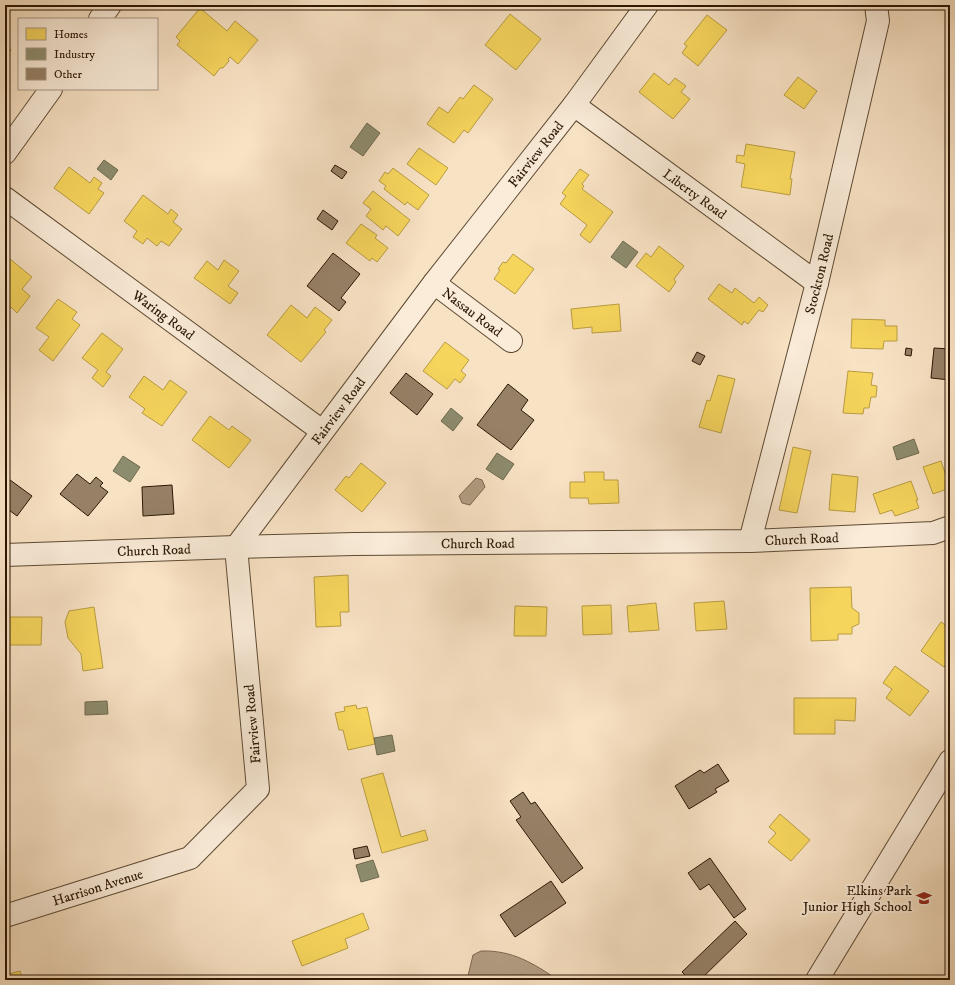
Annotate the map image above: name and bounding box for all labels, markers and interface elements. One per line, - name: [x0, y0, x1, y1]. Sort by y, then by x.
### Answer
- legend: [18, 18, 158, 90]
- text: Homes: [54, 27, 88, 42]
- text: Industry: [54, 47, 95, 62]
- text: Other: [54, 67, 83, 82]
- street label: Fairview Road: [505, 118, 568, 191]
- street label: Liberty Road: [659, 165, 730, 224]
- street label: Stockton Road: [801, 232, 838, 316]
- street label: Nassau Road: [438, 284, 506, 341]
- street label: Waring Road: [128, 286, 198, 344]
- street label: Fairview Road: [308, 374, 370, 449]
- street label: Church Road: [764, 529, 839, 550]
- street label: Church Road: [441, 535, 515, 553]
- street label: Church Road: [117, 541, 191, 561]
- street label: Fairview Road: [241, 683, 265, 764]
- street label: Harrison Avenue: [50, 865, 146, 911]
- place label: Elkins Park Junior High School: [801, 882, 913, 916]
- school or university icon: Elkins Park Junior High School: [915, 889, 933, 907]

